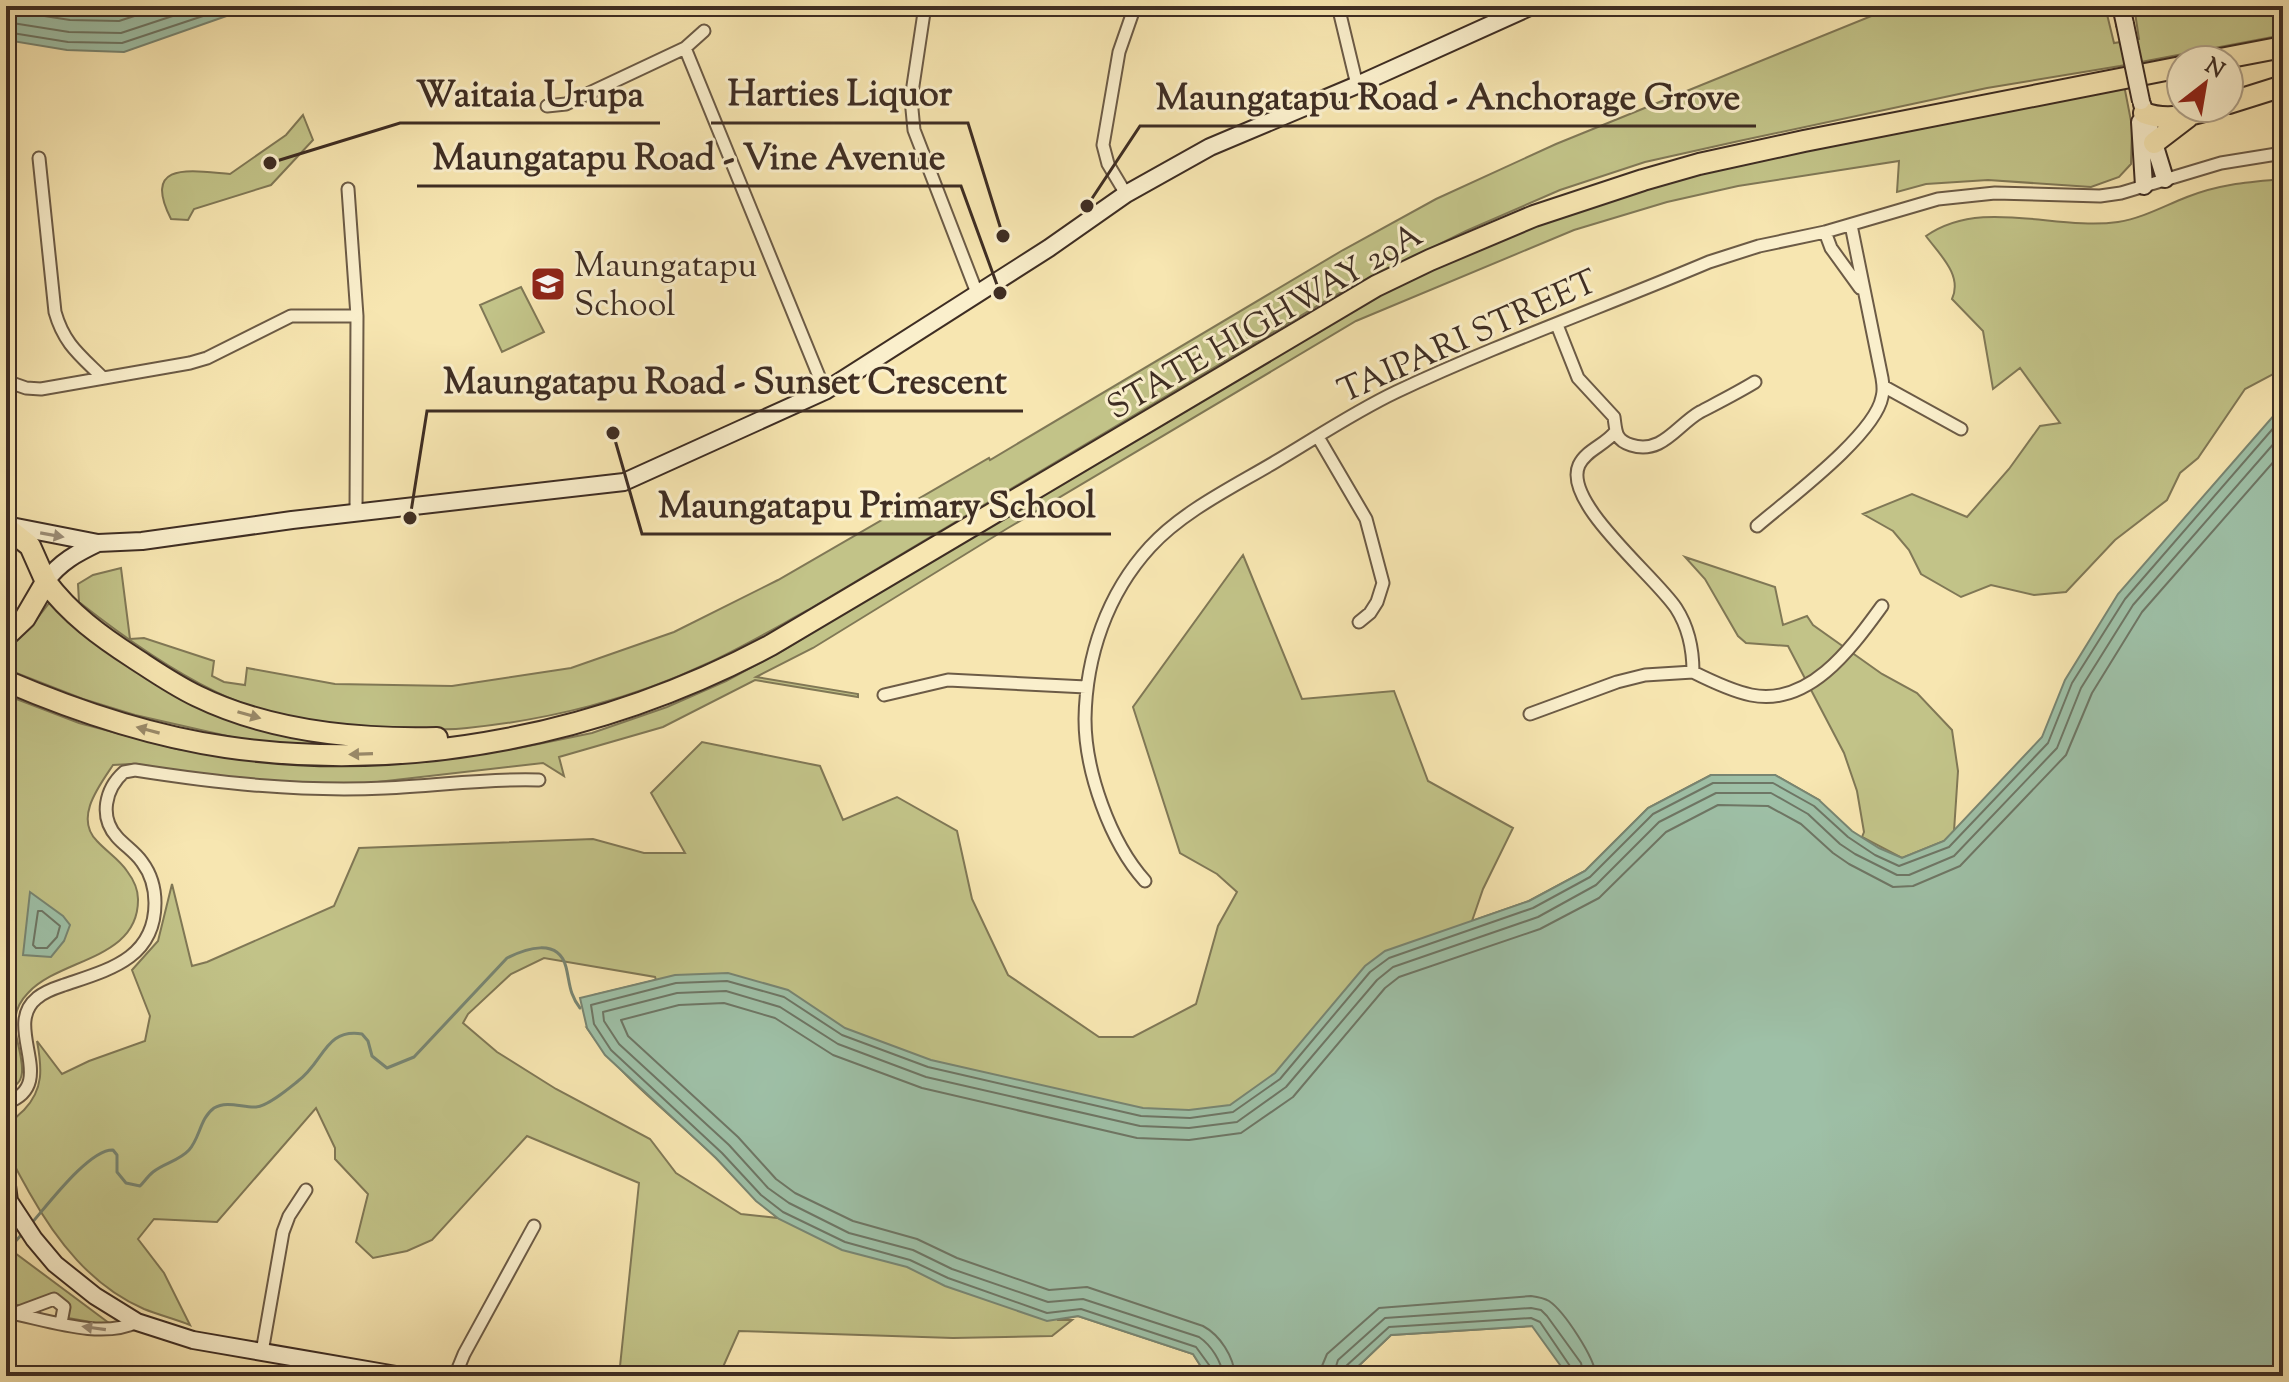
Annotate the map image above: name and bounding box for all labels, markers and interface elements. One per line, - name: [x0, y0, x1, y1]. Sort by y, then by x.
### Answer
- north arrow: [2165, 44, 2245, 124]
- text: N: [2198, 51, 2230, 88]
- callout: Waitaia Urupa: [400, 63, 660, 123]
- callout: Harties Liquor: [711, 63, 968, 123]
- callout: Maungatapu Road - Anchorage Grove: [1140, 66, 1756, 126]
- text: Harties Liquor: [728, 70, 953, 122]
- text: Waitaia Urupa: [416, 71, 644, 123]
- text: Maungatapu Road - Anchorage Grove: [1156, 74, 1740, 126]
- callout: Maungatapu Road - Vine Avenue: [417, 126, 961, 186]
- text: Maungatapu Road - Vine Avenue: [433, 134, 945, 186]
- street label: STATE HIGHWAY 29A: [1099, 212, 1433, 434]
- place label: Maungatapu School: [574, 243, 757, 331]
- street label: TAIPARI STREET: [1331, 259, 1606, 417]
- school or university icon: Maungatapu School: [529, 265, 567, 303]
- callout: Maungatapu Road - Sunset Crescent: [427, 351, 1023, 411]
- text: Maungatapu Road - Sunset Crescent: [443, 358, 1007, 410]
- callout: Maungatapu Primary School: [642, 474, 1111, 534]
- text: Maungatapu Primary School: [658, 482, 1096, 534]
- one-way arrow: [39, 529, 64, 541]
- one-way arrow: [237, 709, 261, 722]
- one-way arrow: [136, 723, 160, 736]
- one-way arrow: [348, 747, 373, 760]
- one-way arrow: [81, 1321, 106, 1334]

